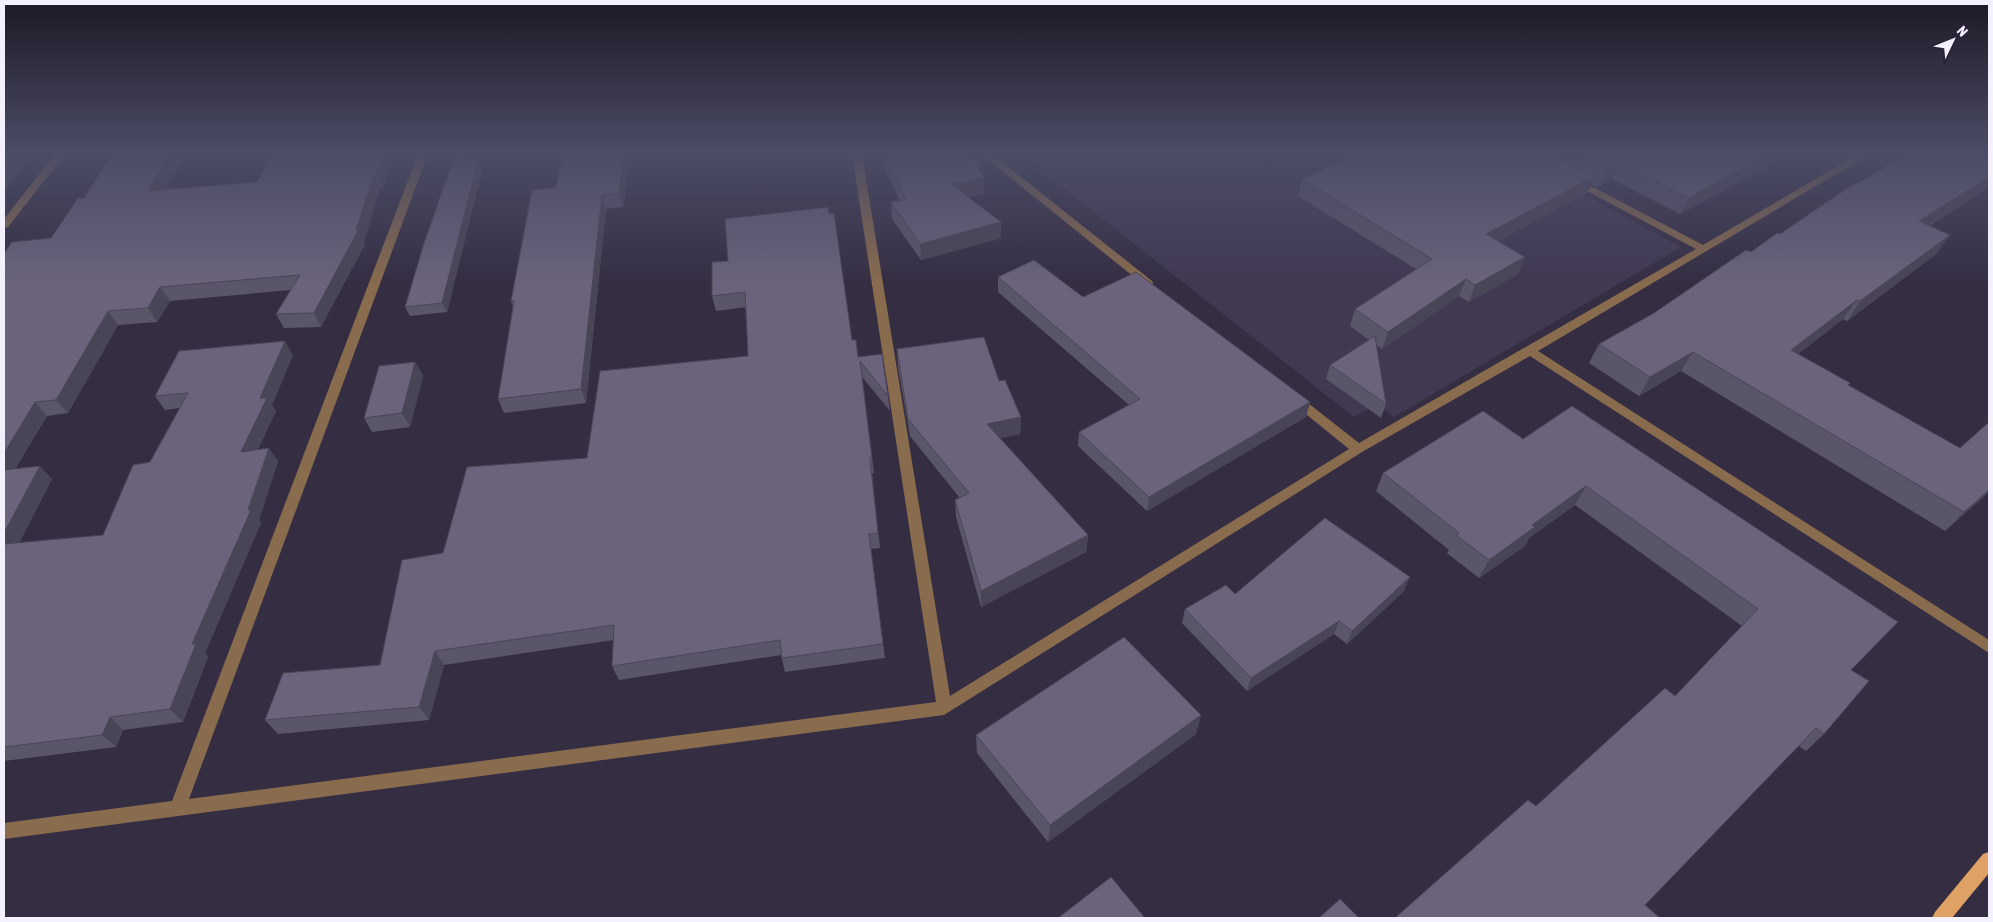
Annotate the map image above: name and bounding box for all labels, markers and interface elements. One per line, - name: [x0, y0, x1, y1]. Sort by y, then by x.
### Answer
- north arrow: [1928, 15, 1978, 65]
- text: N: [1954, 23, 1971, 40]

